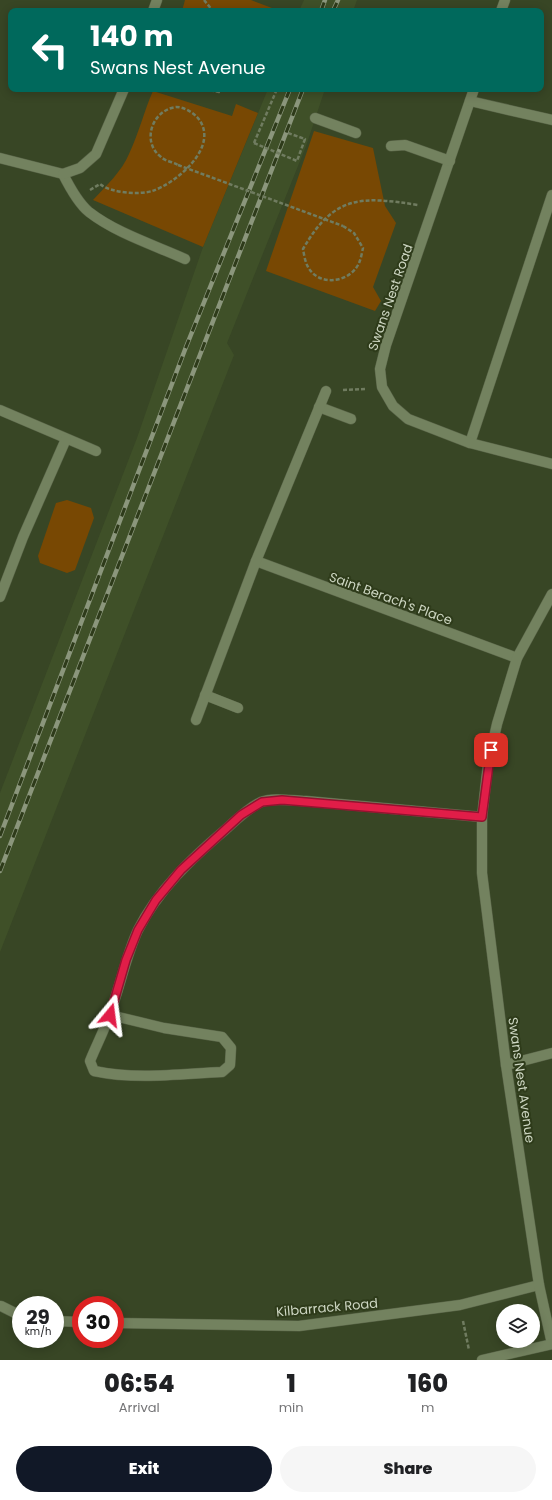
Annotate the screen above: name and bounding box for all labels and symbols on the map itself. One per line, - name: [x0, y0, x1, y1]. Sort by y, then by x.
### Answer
- street label: Swans Nest Road: [363, 241, 418, 353]
- street label: Saint Berach's Place: [327, 567, 455, 630]
- pin: [474, 733, 508, 767]
- position arrow: [89, 994, 131, 1036]
- street label: Swans Nest Avenue: [503, 1016, 540, 1144]
- street label: Kilbarrack Road: [275, 1294, 379, 1321]
- speed limit sign: 30: [72, 1296, 124, 1348]

